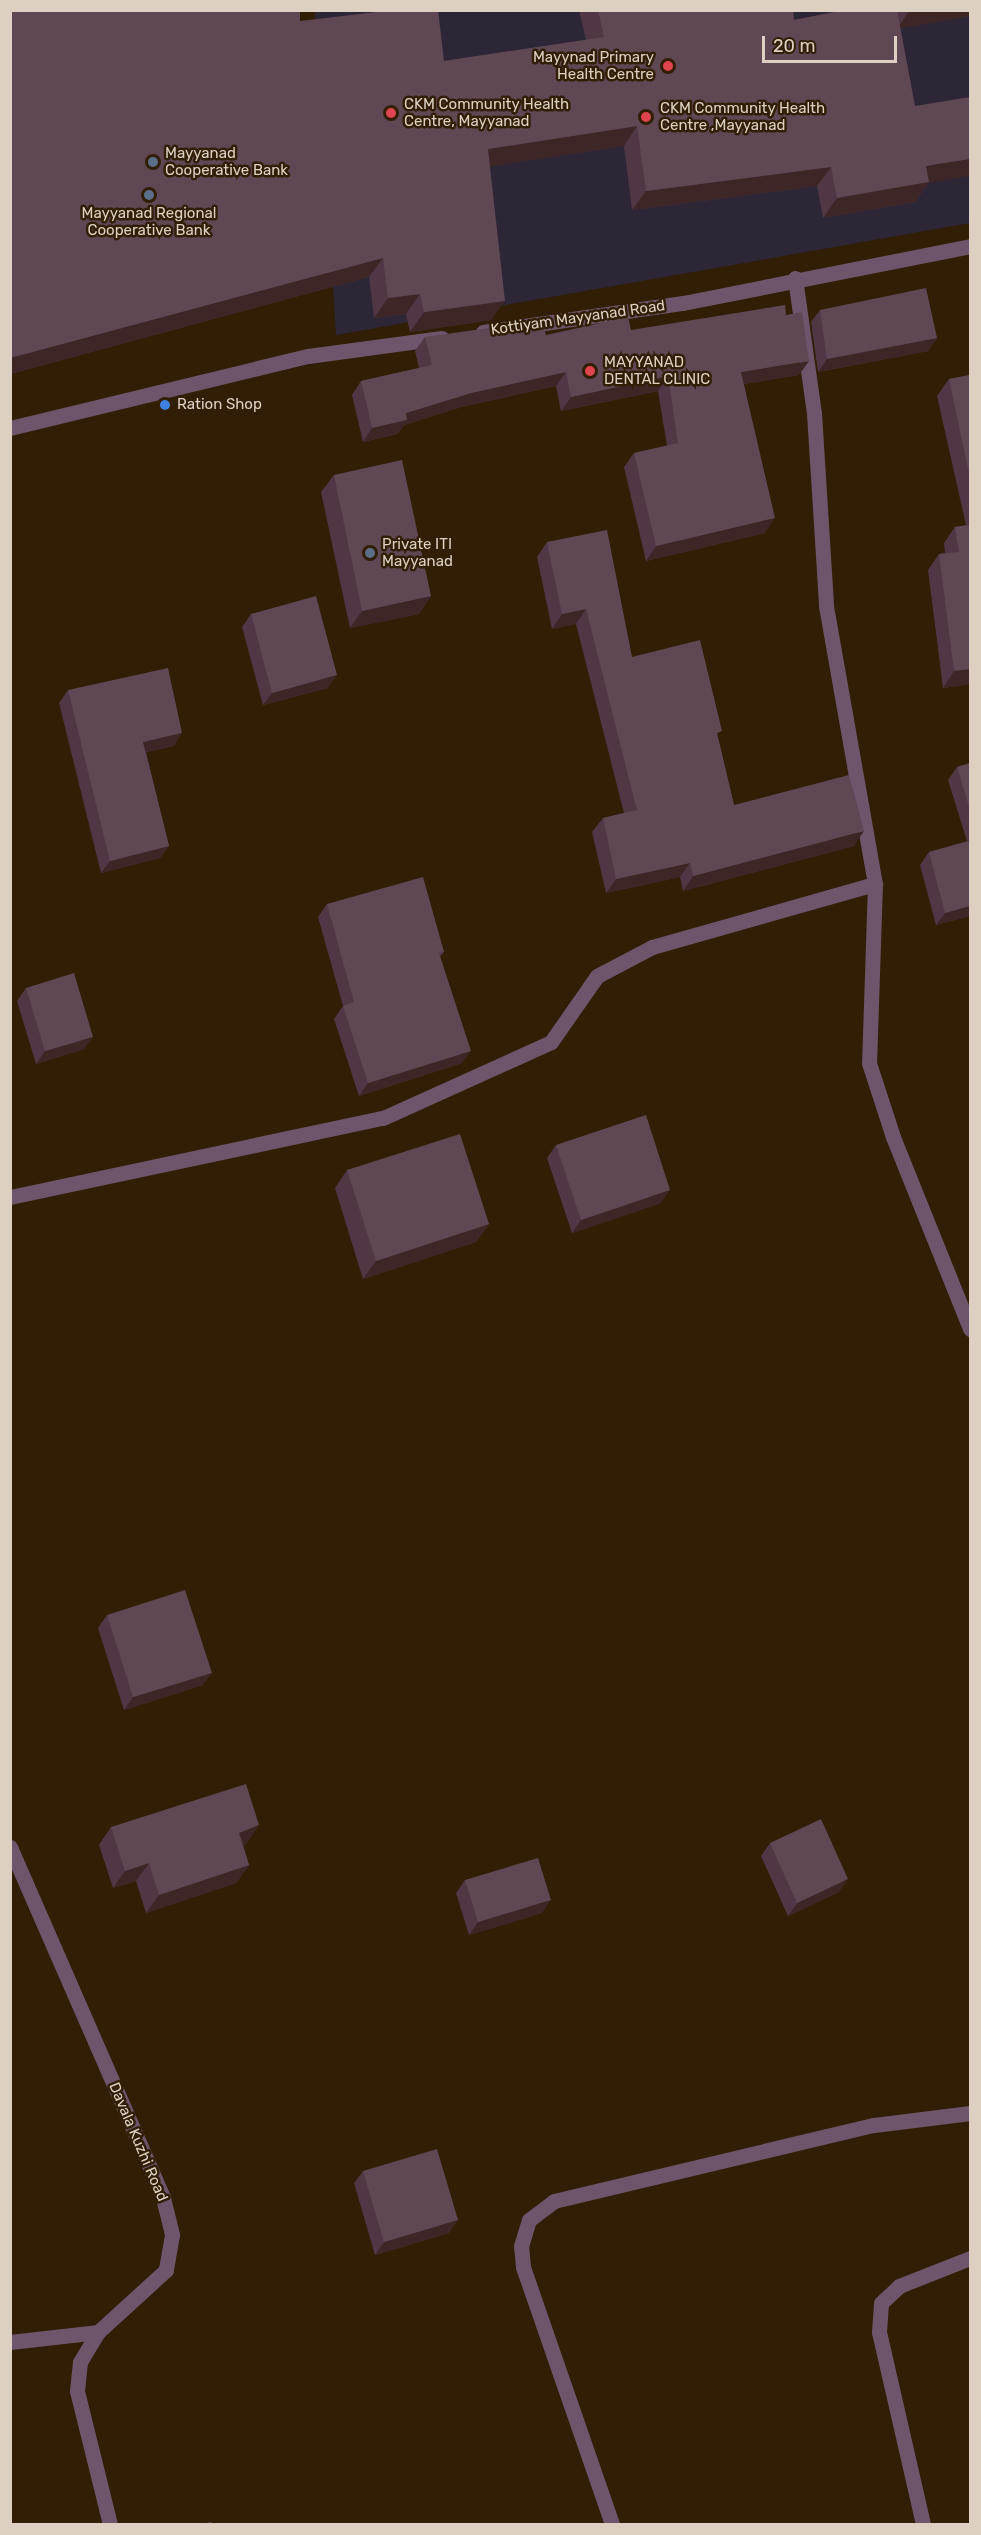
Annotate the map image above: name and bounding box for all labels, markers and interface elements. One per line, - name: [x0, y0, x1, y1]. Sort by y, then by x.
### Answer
- scale bar: [765, 24, 900, 62]
- text: 20 m: [773, 35, 815, 57]
- place label: Mayynad Primary Health Centre: [533, 48, 654, 83]
- marker: Mayynad Primary Health Centre: [659, 57, 677, 75]
- place label: CKM Community Health Centre, Mayyanad: [404, 95, 569, 130]
- place label: CKM Community Health Centre ,Mayyanad: [660, 99, 825, 134]
- marker: CKM Community Health Centre, Mayyanad: [382, 104, 400, 122]
- marker: CKM Community Health Centre ,Mayyanad: [637, 108, 655, 126]
- place label: Mayyanad Cooperative Bank: [165, 144, 288, 179]
- marker: Mayyanad Cooperative Bank: [146, 155, 160, 169]
- marker: Mayyanad Regional Cooperative Bank: [142, 188, 156, 202]
- place label: Mayyanad Regional Cooperative Bank: [82, 204, 216, 239]
- street label: Kottiyam Mayyanad Road: [490, 297, 666, 339]
- place label: MAYYANAD DENTAL CLINIC: [604, 353, 711, 388]
- marker: MAYYANAD DENTAL CLINIC: [581, 362, 599, 380]
- place label: Ration Shop: [177, 396, 262, 414]
- marker: Ration Shop: [158, 398, 172, 412]
- place label: Private ITI Mayyanad: [382, 535, 453, 570]
- marker: Private ITI Mayyanad: [363, 546, 377, 560]
- street label: Davala Kuzhi Road: [105, 2080, 171, 2204]

